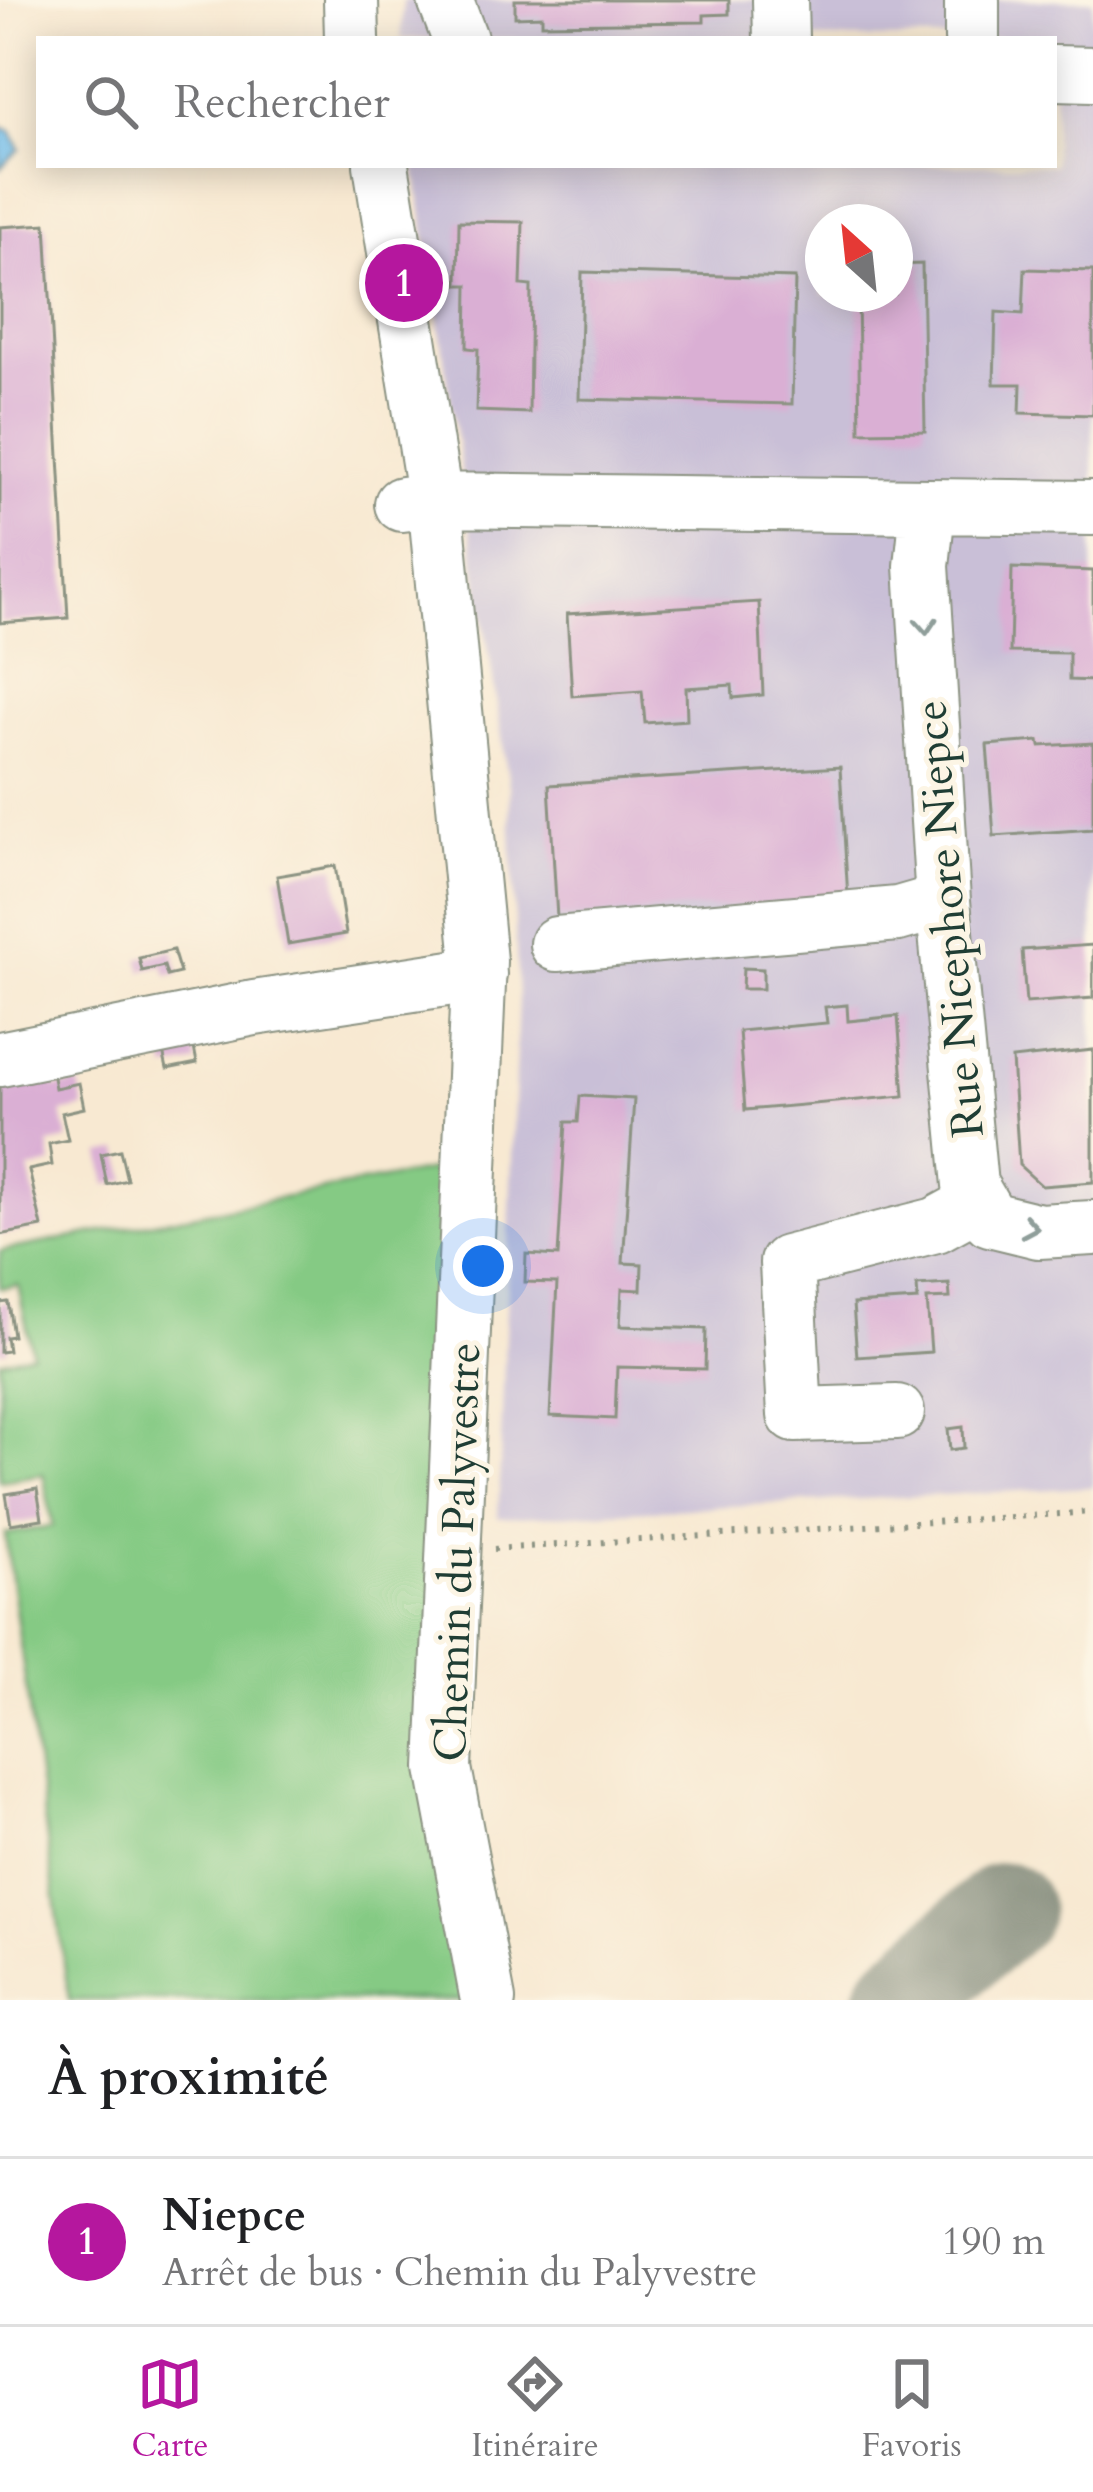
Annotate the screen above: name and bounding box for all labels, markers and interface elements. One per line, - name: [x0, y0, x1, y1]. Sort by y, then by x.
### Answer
- search box: [36, 36, 1057, 168]
- icon: search: [78, 69, 144, 135]
- text: Rechercher: [174, 72, 390, 133]
- north arrow: [805, 204, 913, 312]
- pin: 1: [365, 238, 443, 328]
- one-way arrow: [913, 617, 939, 635]
- street label: Rue Nicephore Niepce: [900, 698, 999, 1140]
- one-way arrow: [1020, 1214, 1040, 1239]
- your location: [453, 1236, 513, 1296]
- street label: Chemin du Palyvestre: [420, 1341, 495, 1763]
- text: À proximité: [48, 2043, 329, 2113]
- text: Niepce: [162, 2185, 306, 2246]
- text: 1: [77, 2215, 97, 2268]
- text: 190 m: [942, 2215, 1045, 2268]
- text: Arrêt de bus · Chemin du Palyvestre: [162, 2246, 757, 2299]
- tab: Carte: [131, 2351, 208, 2468]
- tab: Itinéraire: [471, 2351, 599, 2468]
- tab: Favoris: [862, 2351, 962, 2468]

